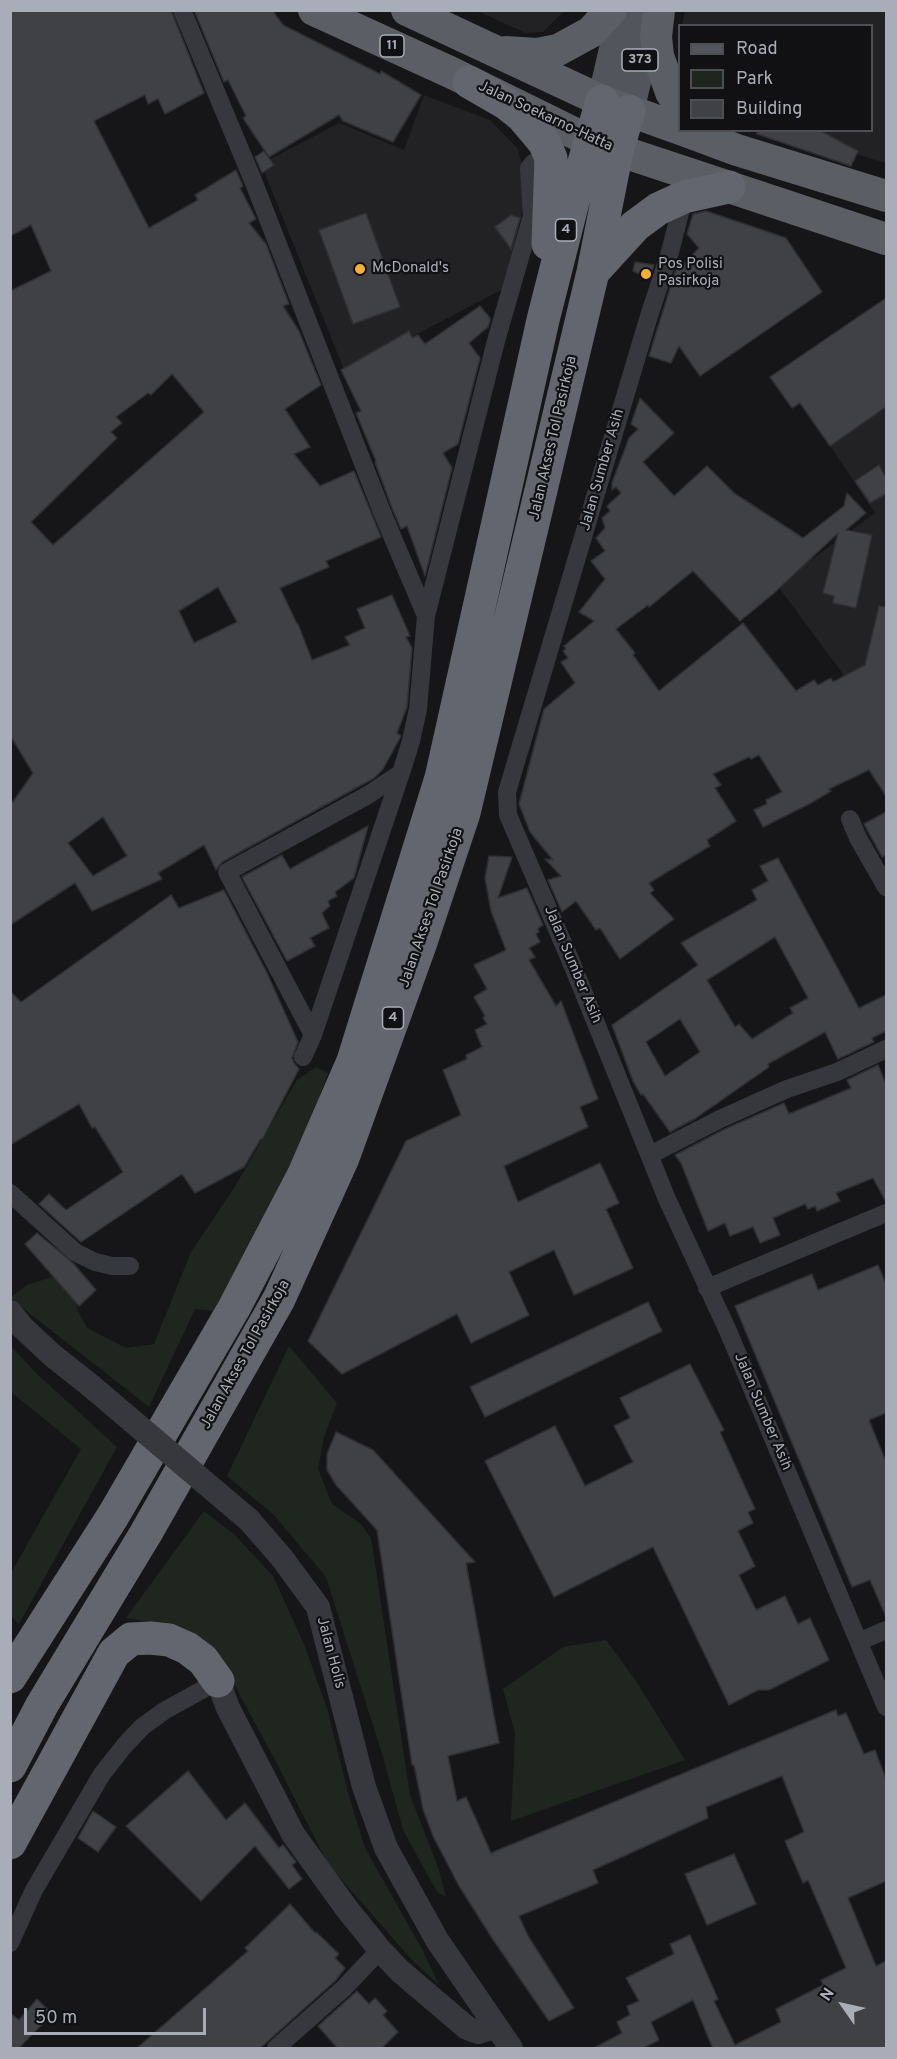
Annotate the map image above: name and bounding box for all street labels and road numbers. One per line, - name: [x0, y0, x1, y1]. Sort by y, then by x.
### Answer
- road number: 11: [380, 35, 404, 57]
- road number: 373: [622, 49, 658, 71]
- street label: Jalan Soekarno-Hatta: [475, 78, 615, 156]
- road number: 4: [556, 219, 576, 241]
- street label: Jalan Akses Tol Pasirkoja: [526, 354, 582, 522]
- street label: Jalan Sumber Asih: [577, 407, 629, 533]
- street label: Jalan Akses Tol Pasirkoja: [396, 826, 468, 990]
- street label: Jalan Sumber Asih: [539, 904, 605, 1026]
- road number: 4: [382, 1007, 404, 1029]
- street label: Jalan Akses Tol Pasirkoja: [197, 1277, 295, 1433]
- street label: Jalan Sumber Asih: [729, 1351, 795, 1473]
- street label: Jalan Holis: [312, 1615, 348, 1691]

